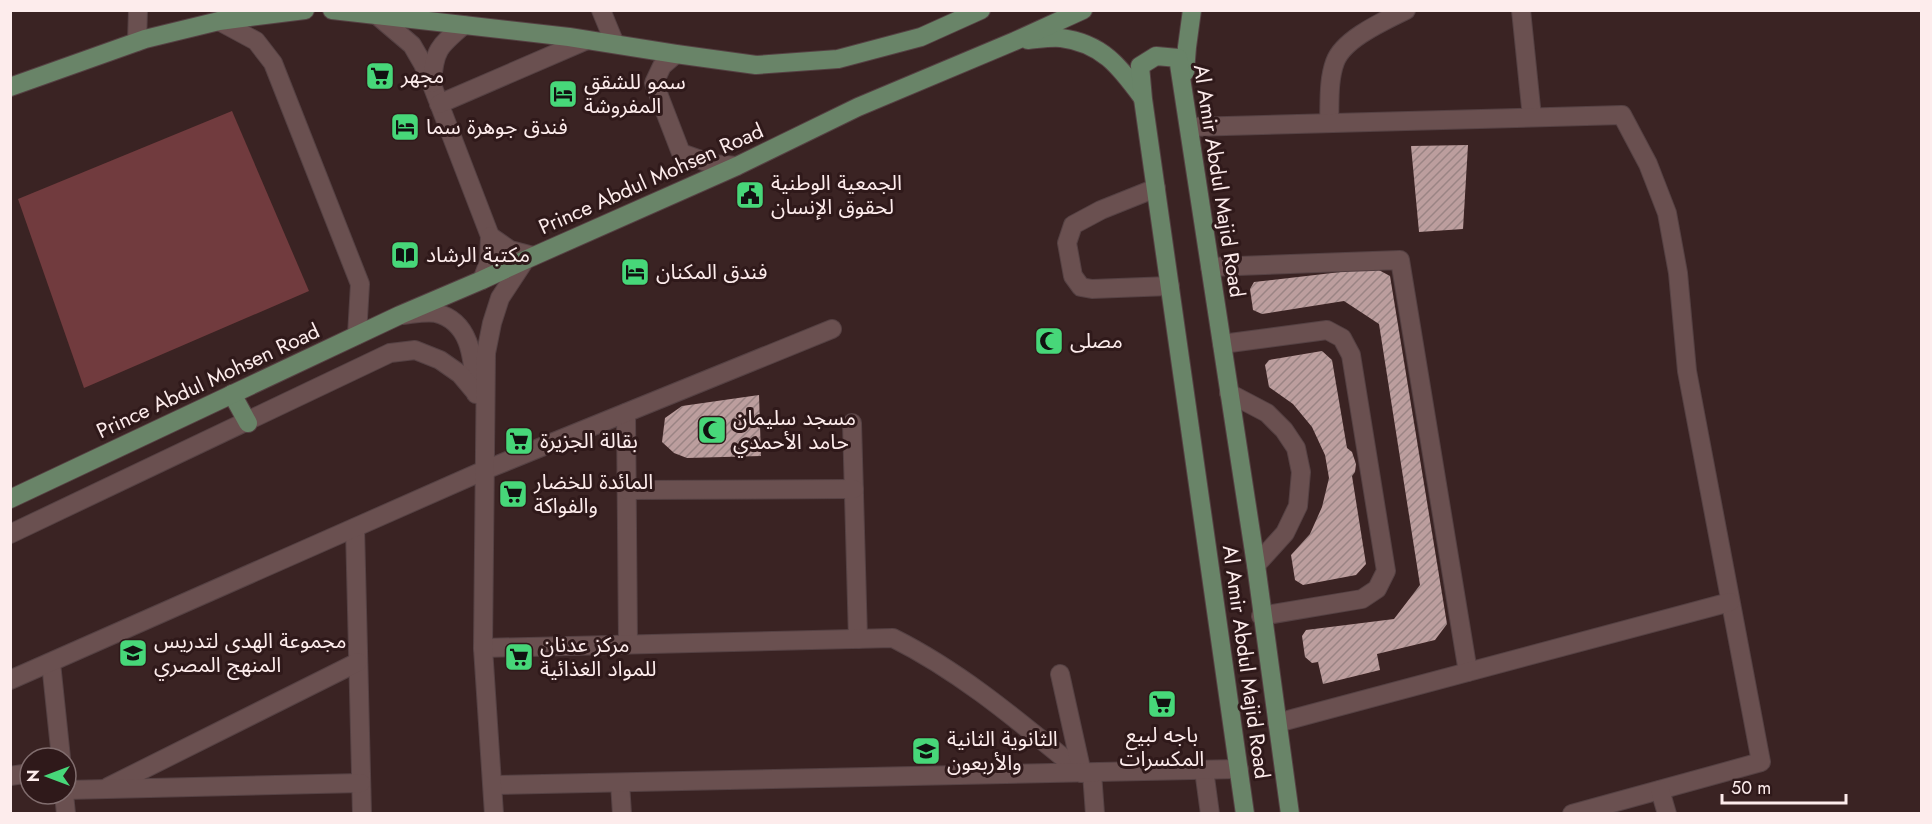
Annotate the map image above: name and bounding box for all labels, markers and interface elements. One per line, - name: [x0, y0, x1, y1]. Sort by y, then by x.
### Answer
- supermarket icon: مجهر: [364, 60, 396, 92]
- place label: مجهر: [400, 61, 444, 91]
- street label: Al Amir Abdul Majid Road: [1186, 62, 1252, 300]
- place label: سمو للشقق المفروشة: [584, 67, 686, 121]
- hotel icon: سمو للشقق المفروشة: [547, 78, 579, 110]
- hotel icon: فندق جوهرة سما: [389, 111, 421, 143]
- place label: فندق جوهرة سما: [426, 112, 568, 142]
- street label: Prince Abdul Mohsen Road: [534, 116, 768, 242]
- place label: الجمعية الوطنية لحقوق الإنسان: [771, 168, 902, 222]
- public building icon: الجمعية الوطنية لحقوق الإنسان: [734, 179, 766, 211]
- library icon: مكتبة الرشاد: [389, 239, 421, 271]
- place label: مكتبة الرشاد: [426, 240, 530, 270]
- hotel icon: فندق المكنان: [619, 256, 651, 288]
- place label: فندق المكنان: [656, 257, 767, 287]
- street label: Prince Abdul Mohsen Road: [91, 316, 325, 446]
- mosque icon: مصلى: [1033, 325, 1065, 357]
- place label: مصلى: [1070, 326, 1123, 356]
- place label: مسجد سليمان حامد الأحمدي: [733, 403, 856, 458]
- mosque icon: مسجد سليمان حامد الأحمدي: [696, 414, 728, 446]
- supermarket icon: بقالة الجزيرة: [503, 425, 535, 457]
- place label: بقالة الجزيرة: [540, 426, 638, 456]
- place label: المائدة للخضار والفواكة: [533, 467, 653, 521]
- supermarket icon: المائدة للخضار والفواكة: [497, 478, 529, 510]
- street label: Al Amir Abdul Majid Road: [1215, 543, 1277, 781]
- place label: مجموعة الهدى لتدريس المنهج المصري: [154, 626, 347, 681]
- place label: مركز عدنان للمواد الغذائية: [540, 630, 656, 684]
- school or university icon: مجموعة الهدى لتدريس المنهج المصري: [117, 637, 149, 669]
- supermarket icon: مركز عدنان للمواد الغذائية: [503, 641, 535, 673]
- supermarket icon: باجه لبيع المكسرات: [1146, 688, 1178, 720]
- place label: باجه لبيع المكسرات: [1120, 720, 1204, 774]
- place label: الثانوية الثانية والأربعون: [947, 724, 1058, 778]
- school or university icon: الثانوية الثانية والأربعون: [910, 735, 942, 767]
- north arrow: [18, 746, 78, 806]
- scale bar: [1722, 767, 1846, 805]
- text: N: [22, 770, 45, 782]
- text: 50 m: [1731, 775, 1771, 801]

